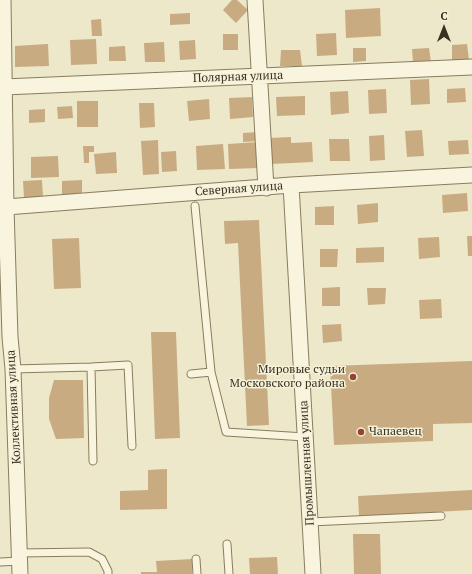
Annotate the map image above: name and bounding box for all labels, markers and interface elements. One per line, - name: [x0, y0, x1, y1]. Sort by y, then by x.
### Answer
- north arrow: [424, 8, 464, 48]
- text: С: [440, 9, 448, 23]
- street label: Полярная улица: [193, 68, 283, 86]
- street label: Северная улица: [194, 179, 284, 199]
- street label: Коллективная улица: [4, 349, 24, 465]
- place label: Мировые судьи Московского района: [230, 363, 345, 391]
- marker: Мировые судьи Московского района: [348, 372, 358, 382]
- street label: Промышленная улица: [297, 400, 317, 526]
- place label: Чапаевец: [369, 425, 422, 439]
- marker: Чапаевец: [356, 427, 366, 437]

